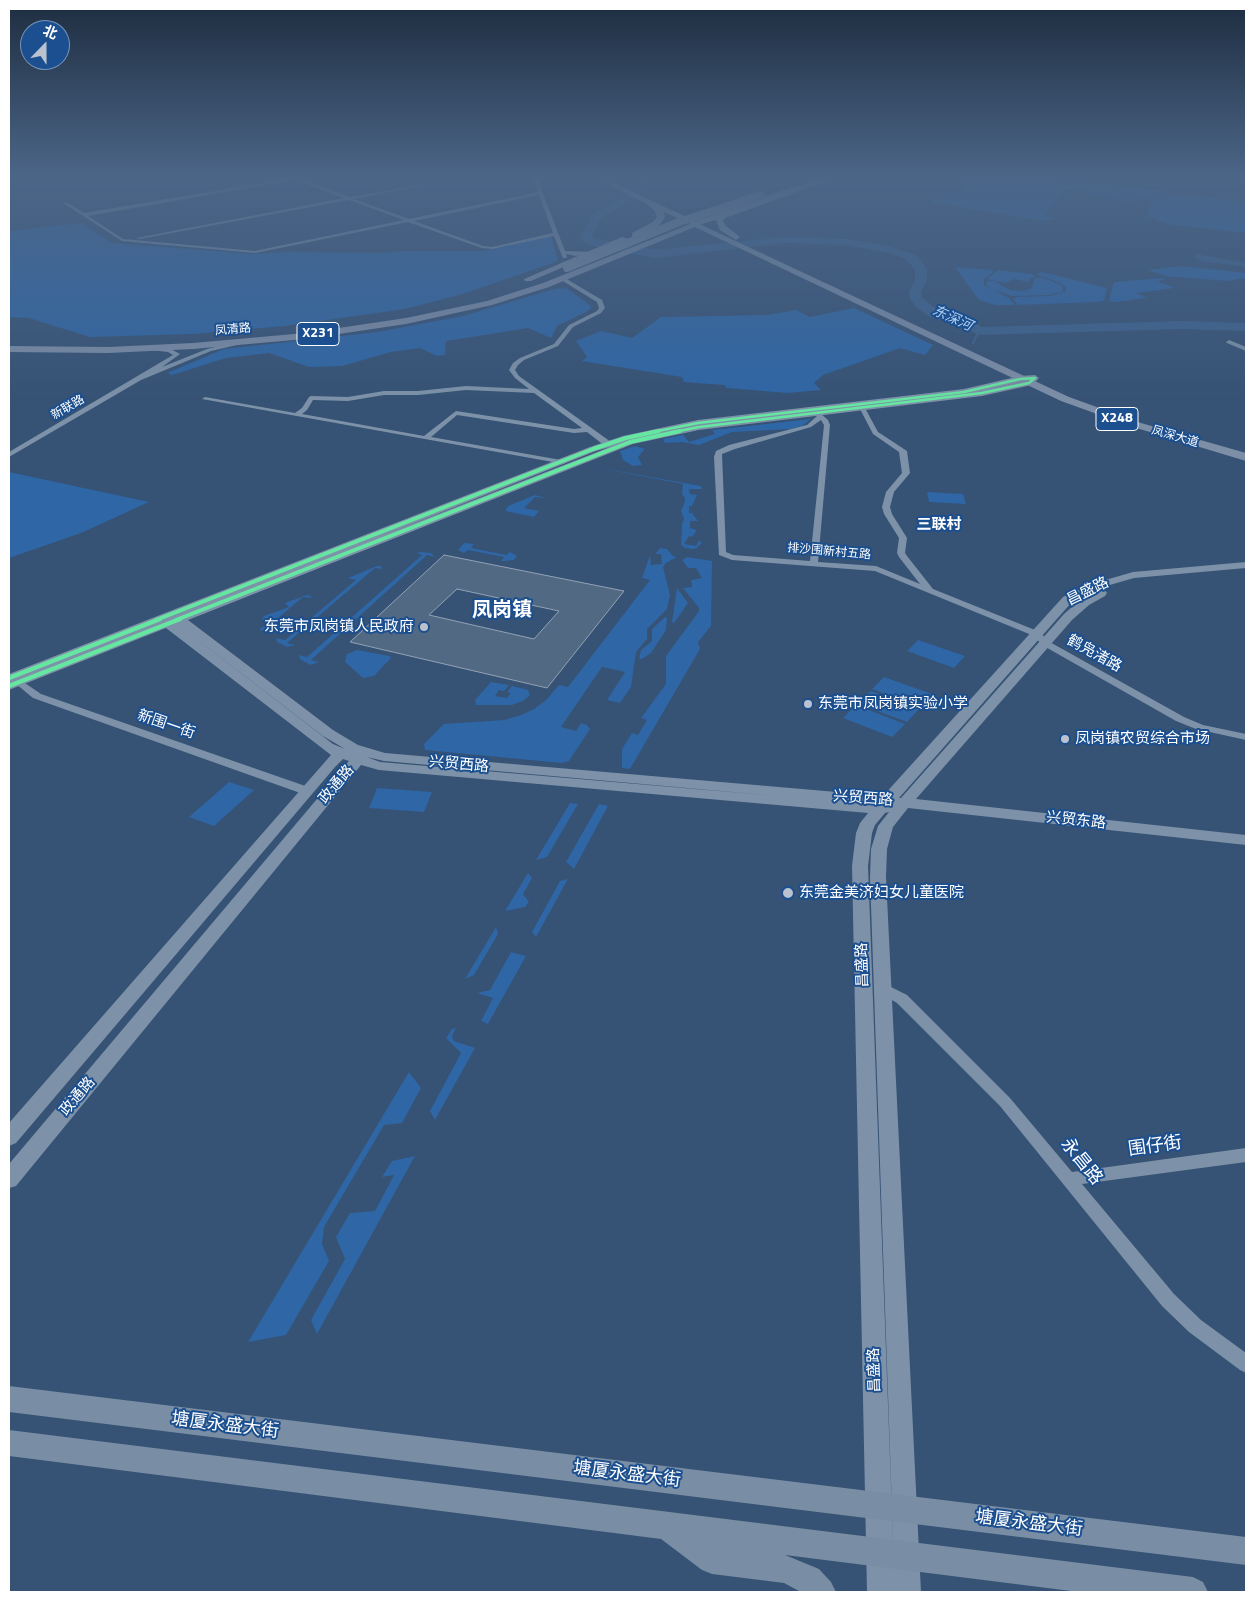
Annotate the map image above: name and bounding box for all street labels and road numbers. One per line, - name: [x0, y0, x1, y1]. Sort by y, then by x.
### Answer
- street label: 凤清路: [214, 321, 252, 339]
- road number: X231: [297, 322, 339, 346]
- street label: 新联路: [49, 393, 87, 423]
- road number: X248: [1096, 408, 1138, 430]
- street label: 凤深大道: [1150, 423, 1200, 451]
- street label: 排沙围新村五路: [787, 541, 871, 563]
- street label: 昌盛路: [1064, 574, 1112, 610]
- street label: 鹤凫渚路: [1063, 632, 1125, 676]
- street label: 新围一街: [135, 707, 197, 743]
- street label: 兴贸西路: [428, 753, 490, 777]
- street label: 政通路: [316, 762, 358, 808]
- street label: 兴贸西路: [832, 788, 894, 810]
- street label: 兴贸东路: [1045, 809, 1107, 833]
- street label: 昌盛路: [853, 942, 873, 988]
- street label: 政通路: [57, 1074, 99, 1120]
- street label: 围仔街: [1127, 1133, 1183, 1161]
- street label: 永昌路: [1056, 1134, 1106, 1190]
- street label: 昌盛路: [865, 1347, 885, 1393]
- street label: 塘厦永盛大街: [170, 1409, 280, 1443]
- street label: 塘厦永盛大街: [572, 1458, 682, 1492]
- street label: 塘厦永盛大街: [974, 1507, 1084, 1541]

